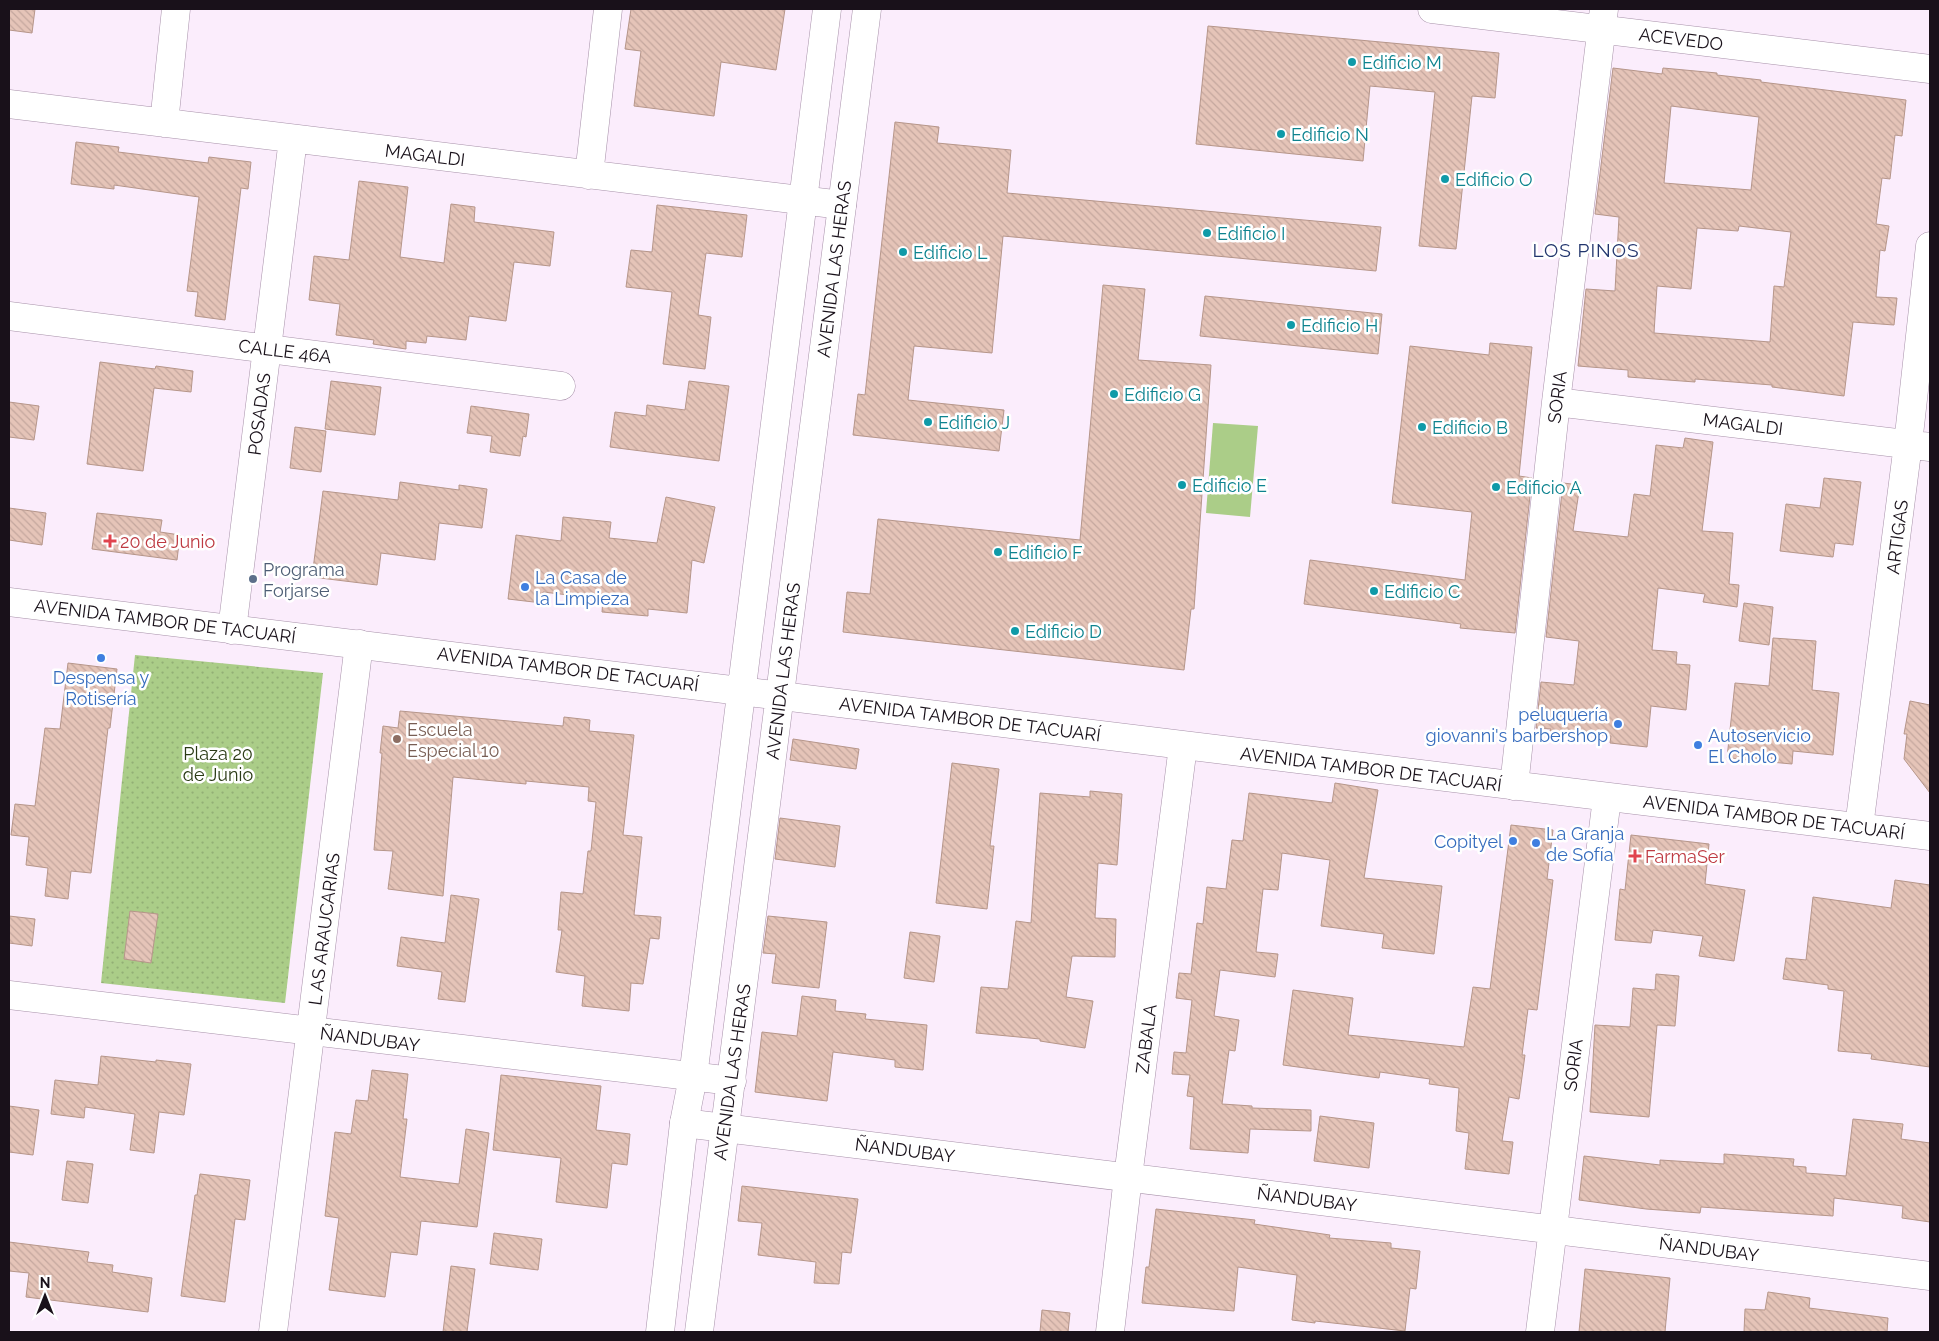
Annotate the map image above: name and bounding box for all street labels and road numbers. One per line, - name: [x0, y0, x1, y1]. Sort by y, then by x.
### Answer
- street label: ACEVEDO: [1638, 23, 1724, 55]
- street label: MAGALDI: [384, 140, 466, 170]
- street label: AVENIDA LAS HERAS: [813, 179, 855, 359]
- street label: CALLE 46A: [237, 335, 333, 367]
- street label: SORIA: [1543, 369, 1571, 425]
- street label: POSADAS: [244, 372, 274, 456]
- street label: MAGALDI: [1702, 409, 1784, 439]
- street label: ARTIGAS: [1882, 498, 1912, 576]
- street label: AVENIDA LAS HERAS: [762, 581, 804, 761]
- street label: AVENIDA TAMBOR DE TACUARÍ: [33, 594, 298, 648]
- street label: AVENIDA TAMBOR DE TACUARÍ: [436, 642, 701, 696]
- street label: AVENIDA TAMBOR DE TACUARÍ: [838, 692, 1103, 746]
- street label: AVENIDA TAMBOR DE TACUARÍ: [1239, 742, 1504, 796]
- street label: AVENIDA TAMBOR DE TACUARÍ: [1642, 790, 1907, 844]
- street label: L AS ARAUCARIAS: [304, 851, 344, 1006]
- street label: AVENIDA LAS HERAS: [709, 982, 755, 1162]
- street label: ZABALA: [1131, 1003, 1161, 1075]
- street label: ÑANDUBAY: [319, 1022, 421, 1056]
- street label: SORIA: [1559, 1037, 1587, 1093]
- street label: ÑANDUBAY: [854, 1133, 956, 1167]
- street label: ÑANDUBAY: [1256, 1182, 1358, 1216]
- street label: ÑANDUBAY: [1658, 1232, 1760, 1266]

